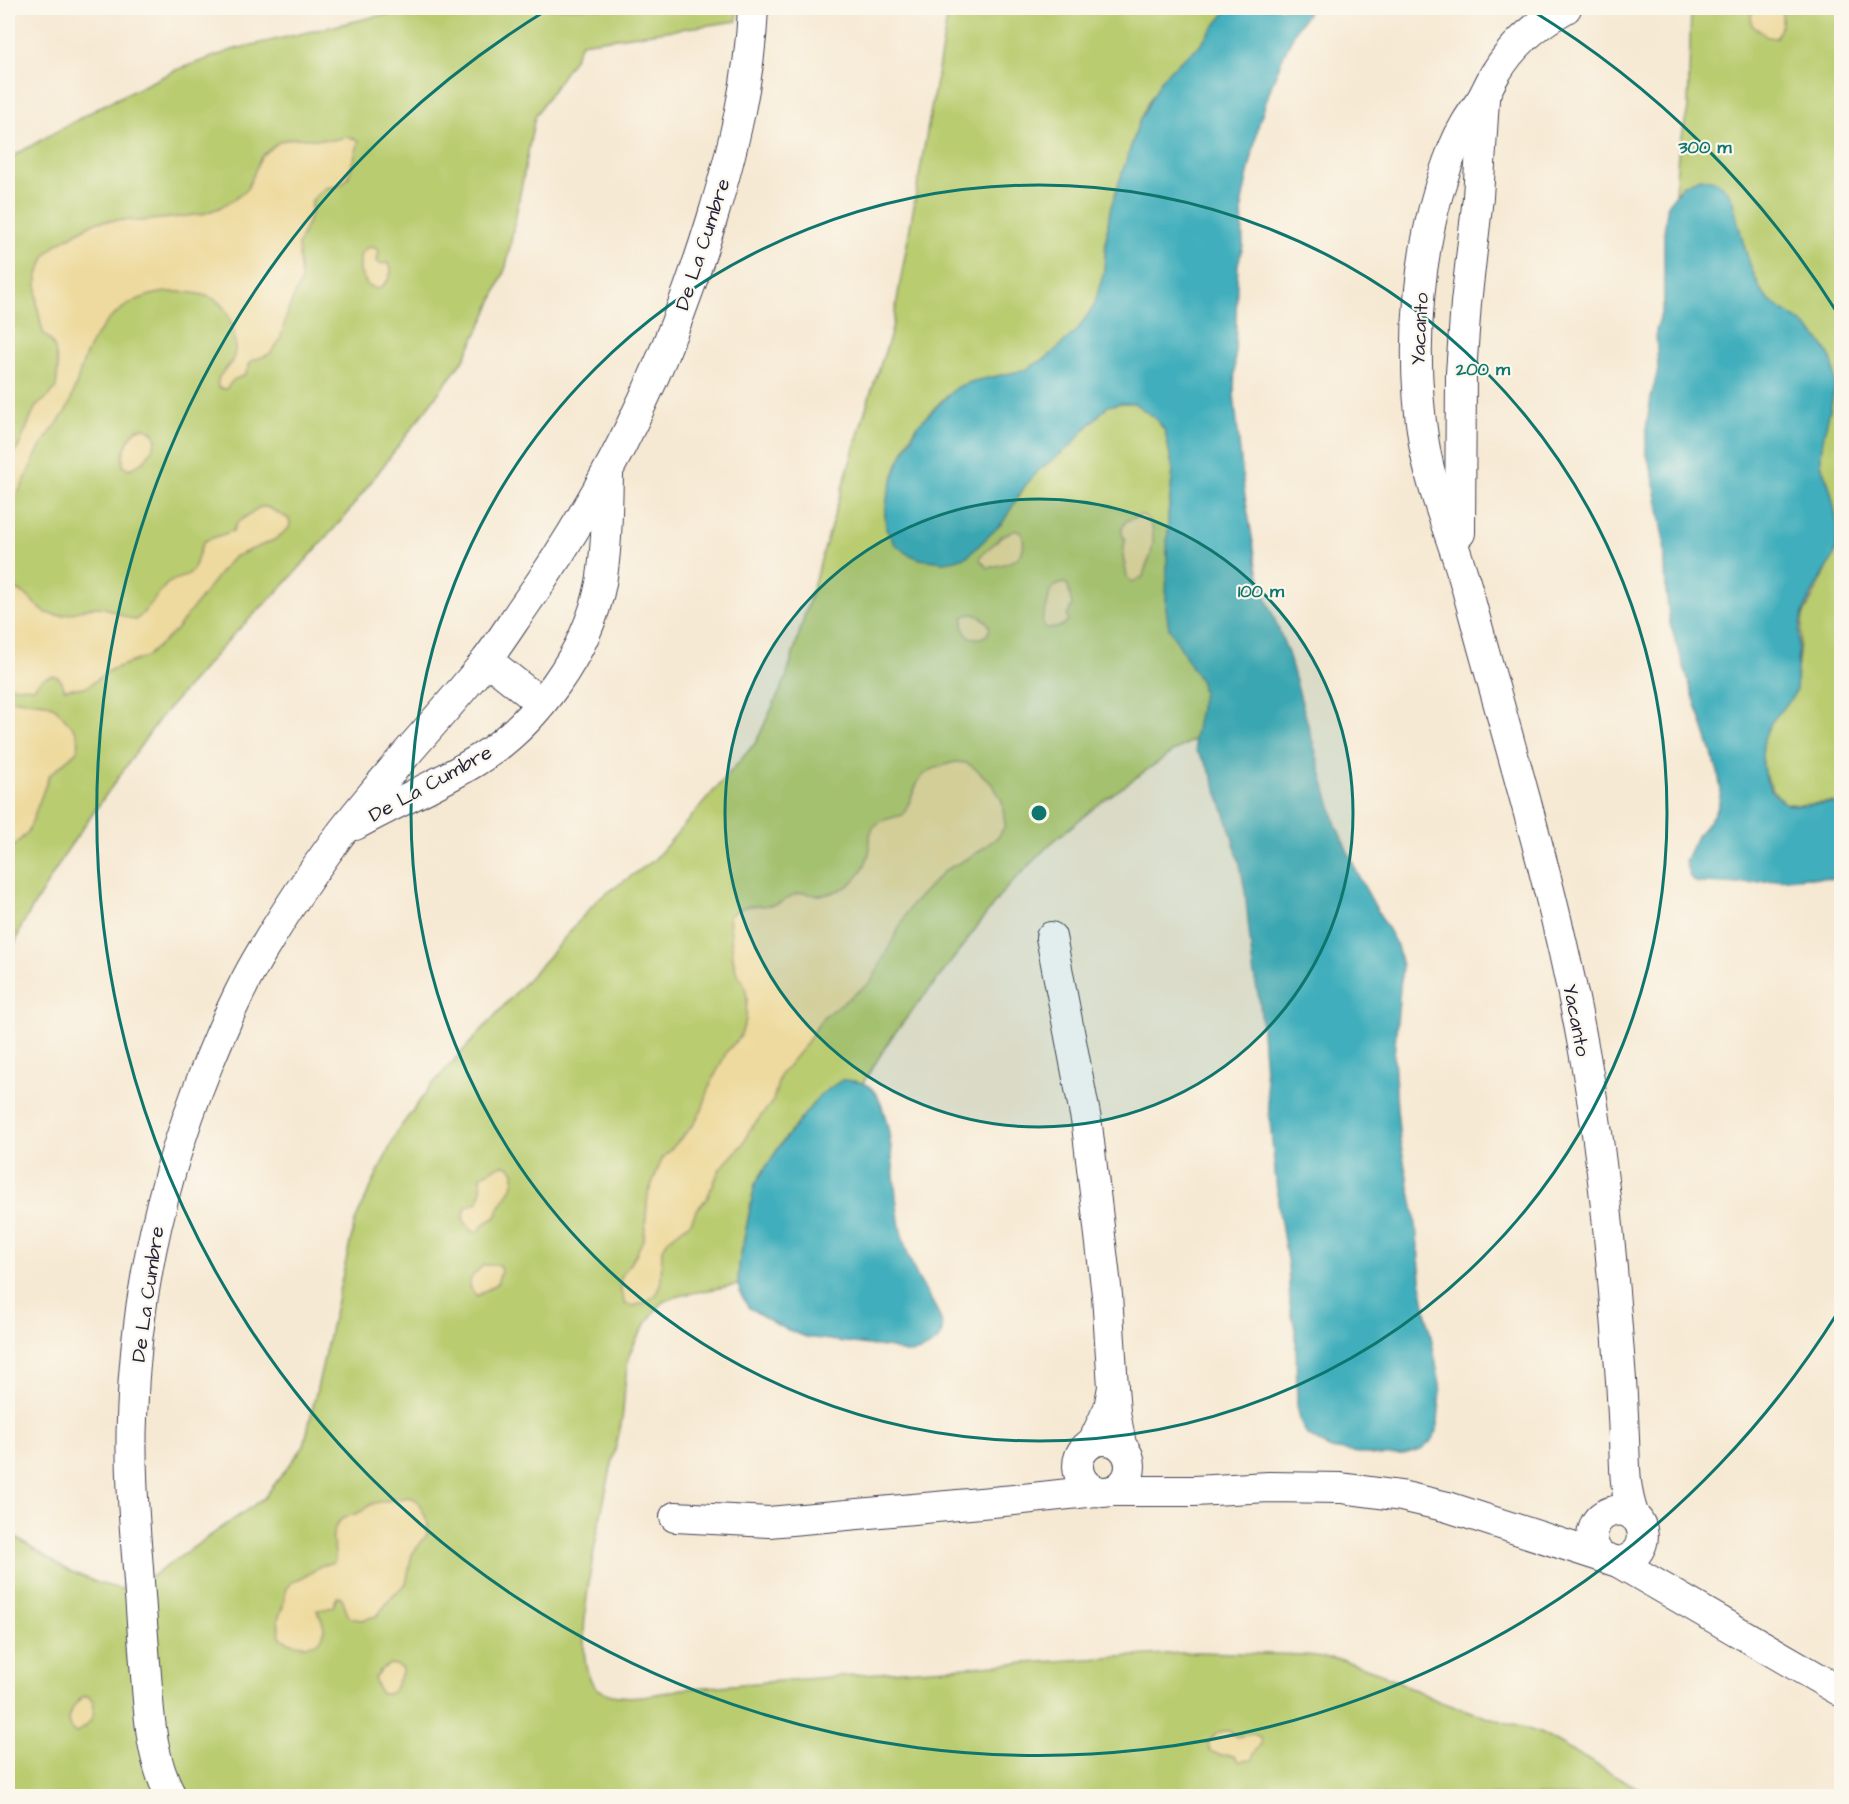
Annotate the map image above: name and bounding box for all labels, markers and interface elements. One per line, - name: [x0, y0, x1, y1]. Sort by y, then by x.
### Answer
- text: 300 m: [1677, 135, 1733, 160]
- street label: De La Cumbre: [668, 175, 737, 314]
- street label: Yacanto: [1404, 292, 1436, 366]
- text: 200 m: [1455, 357, 1511, 382]
- text: 100 m: [1238, 579, 1285, 604]
- street label: De La Cumbre: [364, 738, 497, 829]
- centre of rings: [1029, 803, 1049, 823]
- street label: Yacanto: [1555, 982, 1597, 1059]
- street label: De La Cumbre: [125, 1224, 171, 1364]

